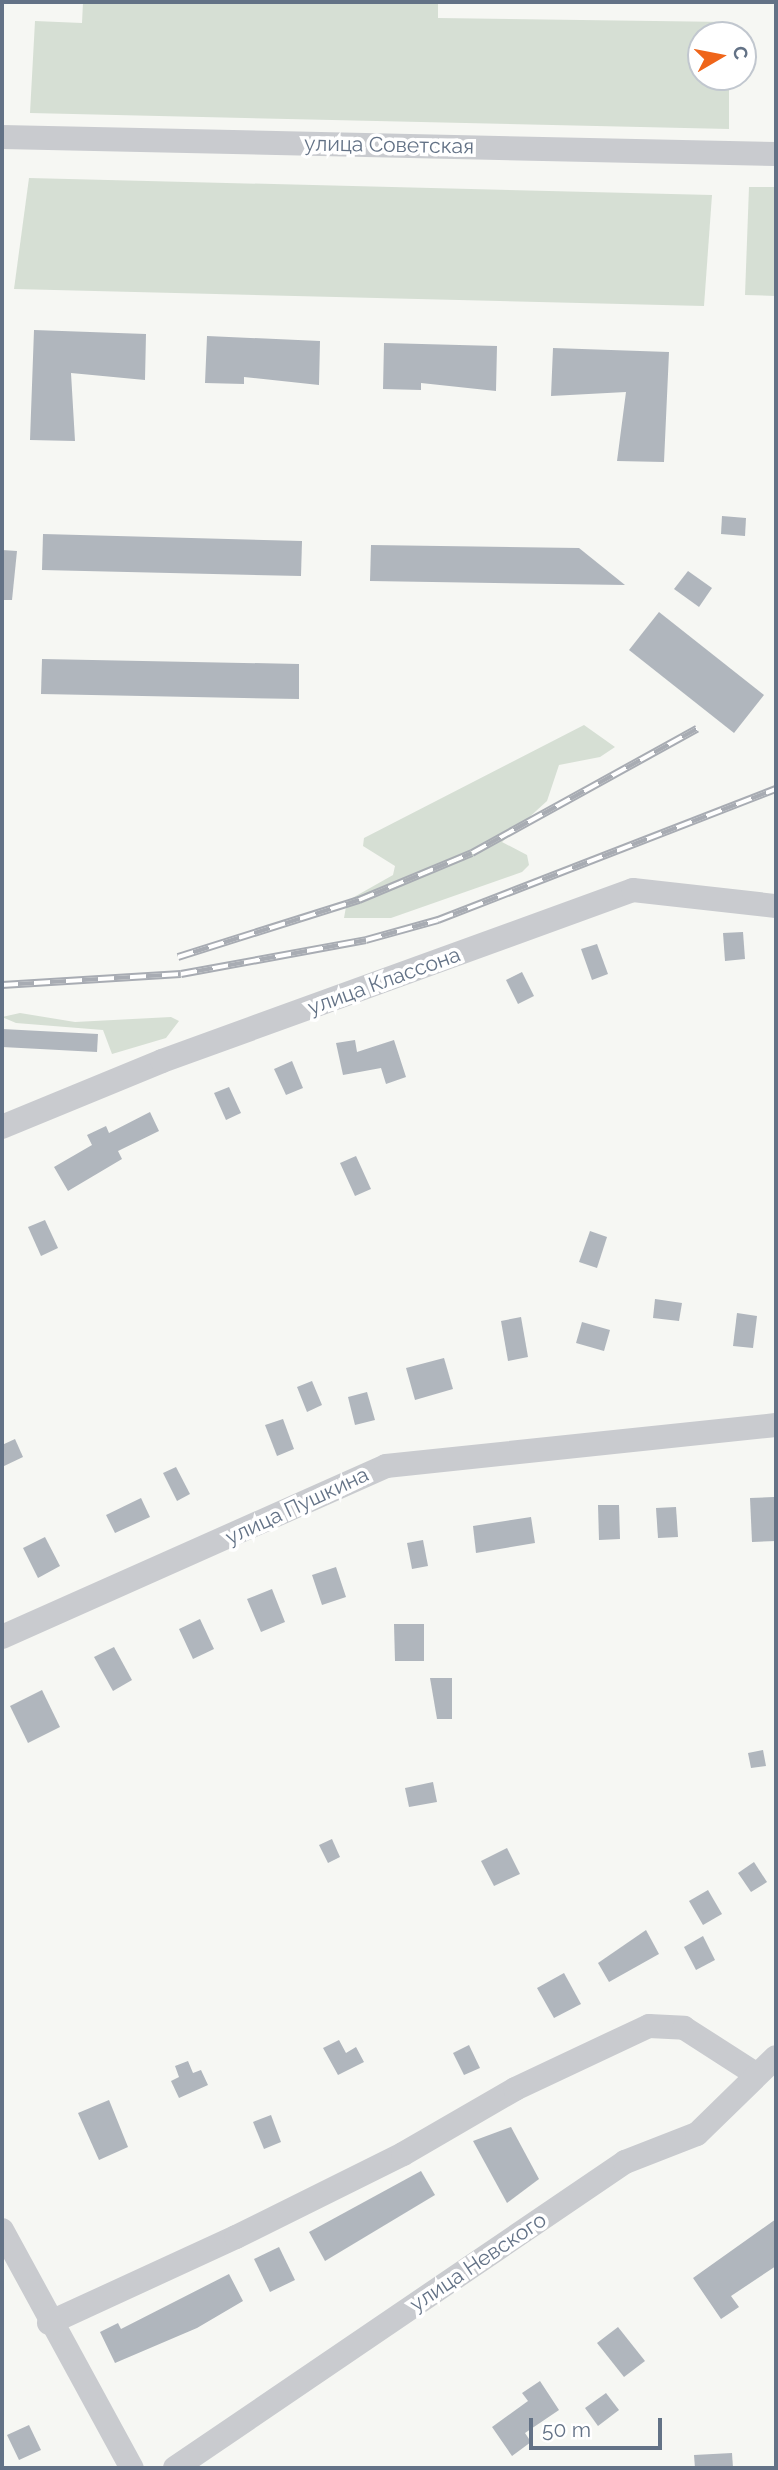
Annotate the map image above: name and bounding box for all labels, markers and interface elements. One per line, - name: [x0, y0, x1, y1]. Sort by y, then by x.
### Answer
- north arrow: [687, 21, 757, 91]
- text: С: [729, 44, 753, 61]
- street label: улица Советская: [304, 131, 474, 159]
- street label: улица Классона: [304, 942, 464, 1020]
- street label: улица Пушкина: [221, 1462, 373, 1550]
- street label: улица Невского: [405, 2207, 551, 2317]
- scale bar: [533, 2404, 666, 2448]
- text: 50 m: [542, 2417, 591, 2442]

